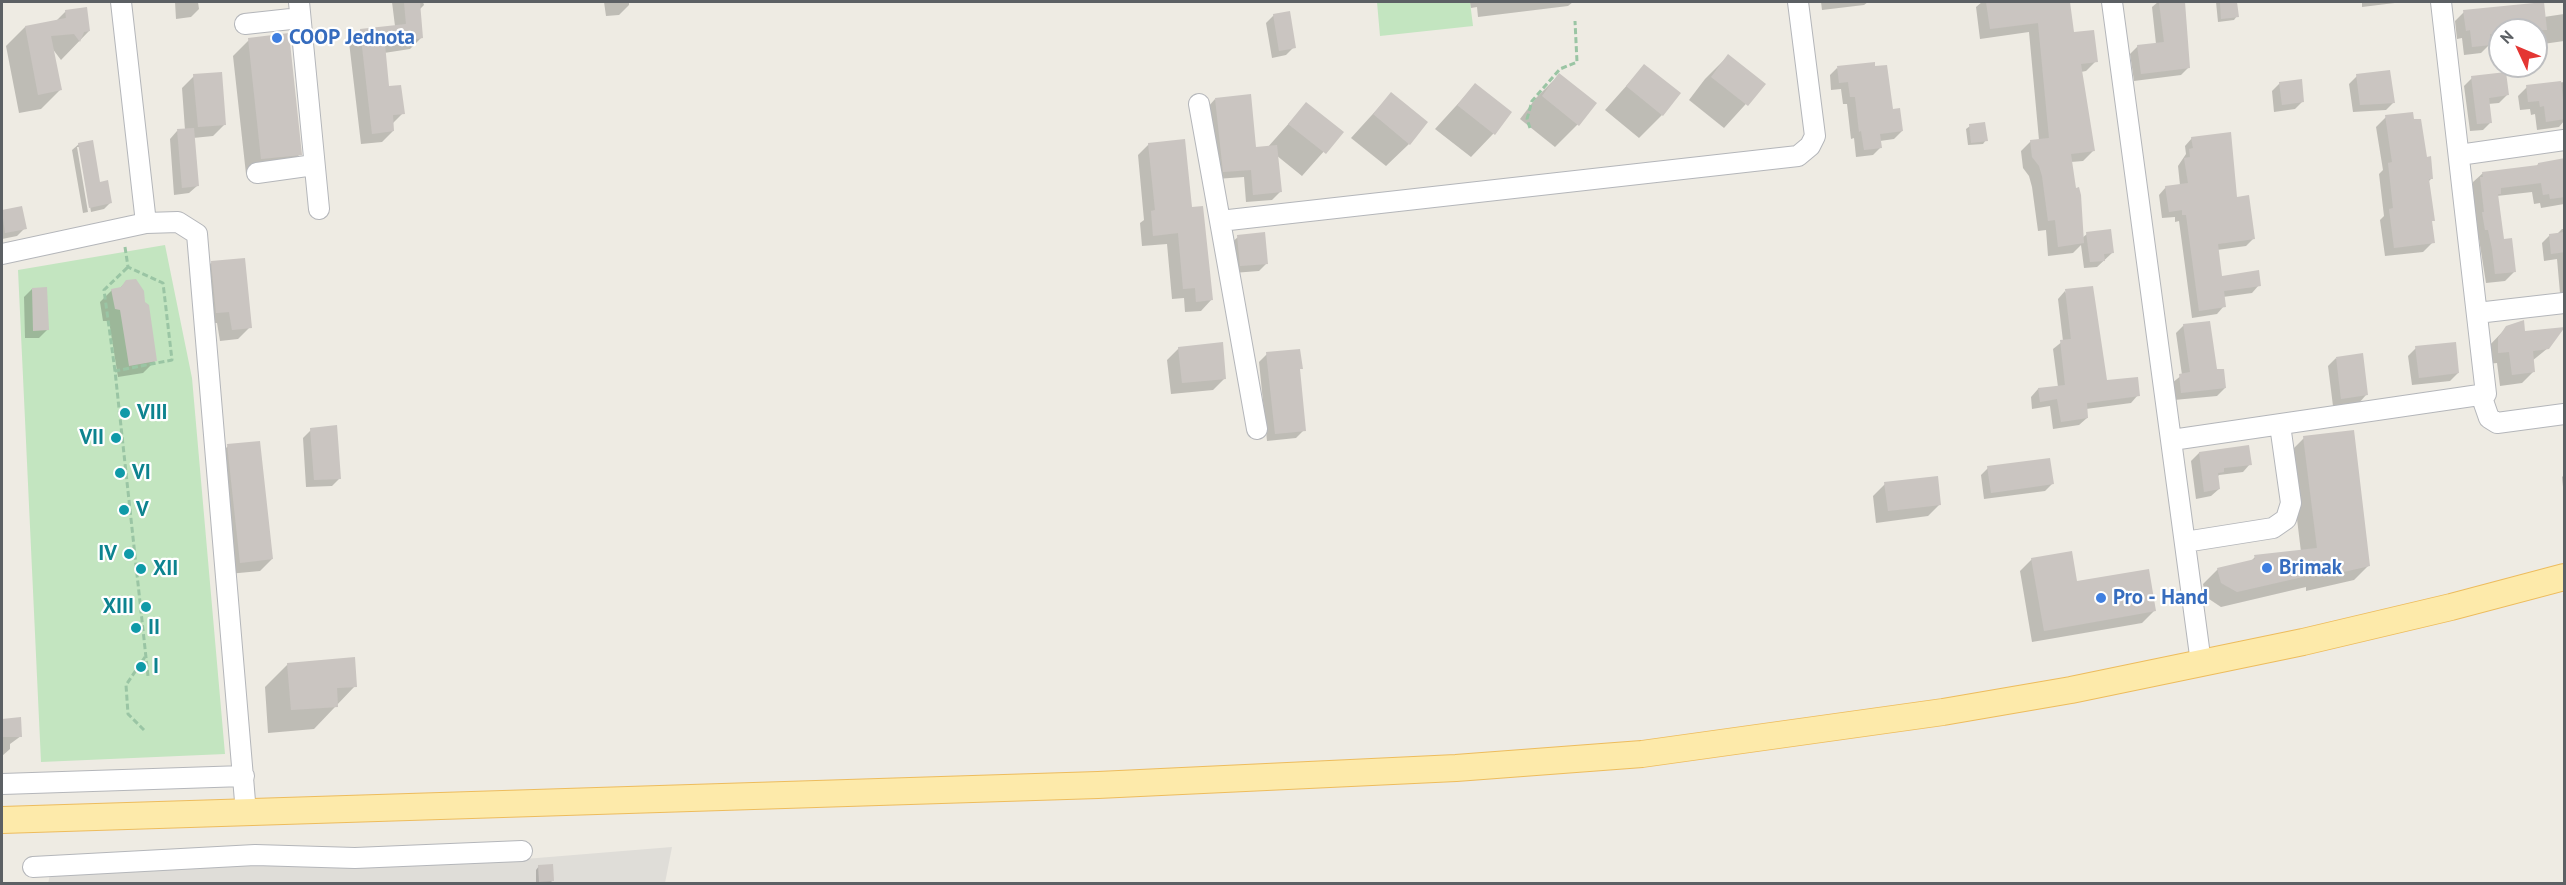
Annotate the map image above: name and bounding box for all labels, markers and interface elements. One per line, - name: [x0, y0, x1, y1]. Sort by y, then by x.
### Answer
- north arrow: [2488, 18, 2548, 78]
- place label: COOP Jednota: [289, 25, 415, 51]
- text: N: [2496, 26, 2517, 48]
- marker: COOP Jednota: [270, 31, 284, 45]
- place label: VIII: [137, 400, 168, 426]
- marker: VIII: [118, 406, 132, 420]
- place label: VII: [79, 425, 104, 451]
- marker: VII: [109, 431, 123, 445]
- place label: VI: [132, 460, 151, 486]
- marker: VI: [113, 466, 127, 480]
- place label: V: [136, 497, 149, 523]
- marker: V: [117, 503, 131, 517]
- place label: IV: [98, 541, 117, 567]
- marker: IV: [122, 547, 136, 561]
- place label: Brimak: [2279, 555, 2342, 581]
- place label: XII: [153, 556, 178, 582]
- marker: Brimak: [2260, 561, 2274, 575]
- marker: XII: [134, 562, 148, 576]
- place label: Pro - Hand: [2113, 585, 2208, 611]
- marker: Pro - Hand: [2094, 591, 2108, 605]
- place label: XIII: [103, 594, 134, 620]
- marker: XIII: [139, 600, 153, 614]
- place label: II: [148, 615, 160, 641]
- marker: II: [129, 621, 143, 635]
- place label: I: [153, 654, 159, 680]
- marker: I: [134, 660, 148, 674]

